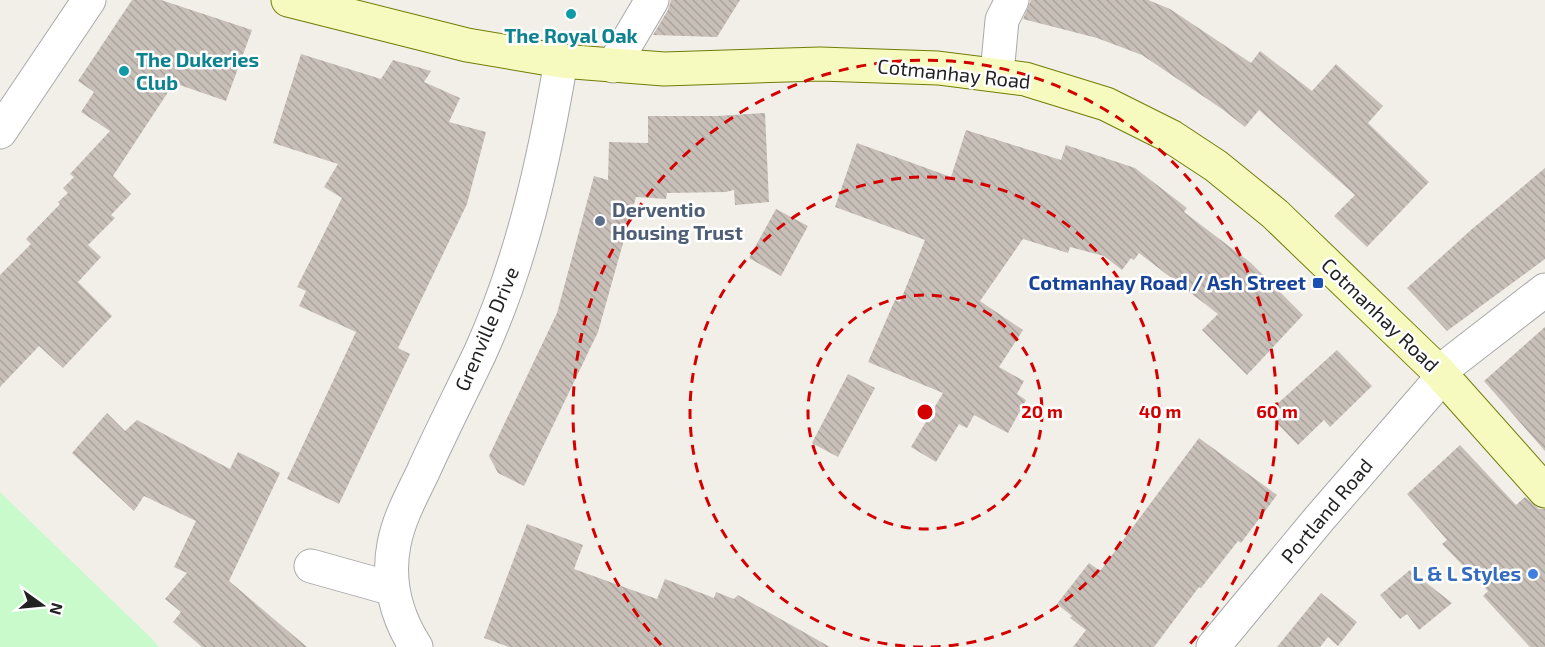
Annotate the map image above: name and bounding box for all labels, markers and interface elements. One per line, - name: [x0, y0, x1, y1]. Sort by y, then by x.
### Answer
- marker: The Royal Oak: [564, 7, 578, 21]
- place label: The Royal Oak: [504, 23, 639, 48]
- place label: The Dukeries Club: [136, 47, 259, 94]
- street label: Cotmanhay Road: [876, 53, 1032, 93]
- marker: The Dukeries Club: [117, 64, 131, 78]
- place label: Derventio Housing Trust: [612, 197, 743, 244]
- marker: Derventio Housing Trust: [593, 214, 607, 228]
- street label: Cotmanhay Road: [1317, 252, 1444, 376]
- street label: Grenville Drive: [449, 263, 523, 394]
- place label: Cotmanhay Road / Ash Street: [1029, 270, 1306, 295]
- marker: Cotmanhay Road / Ash Street: [1311, 276, 1325, 290]
- text: 20 m: [1021, 400, 1063, 422]
- text: 40 m: [1139, 400, 1181, 422]
- text: 60 m: [1256, 400, 1298, 422]
- centre of rings: [915, 402, 935, 422]
- street label: Portland Road: [1276, 453, 1377, 568]
- place label: L & L Styles: [1413, 561, 1521, 586]
- marker: L & L Styles: [1526, 567, 1540, 581]
- north arrow: [12, 575, 72, 635]
- text: N: [46, 601, 68, 617]

